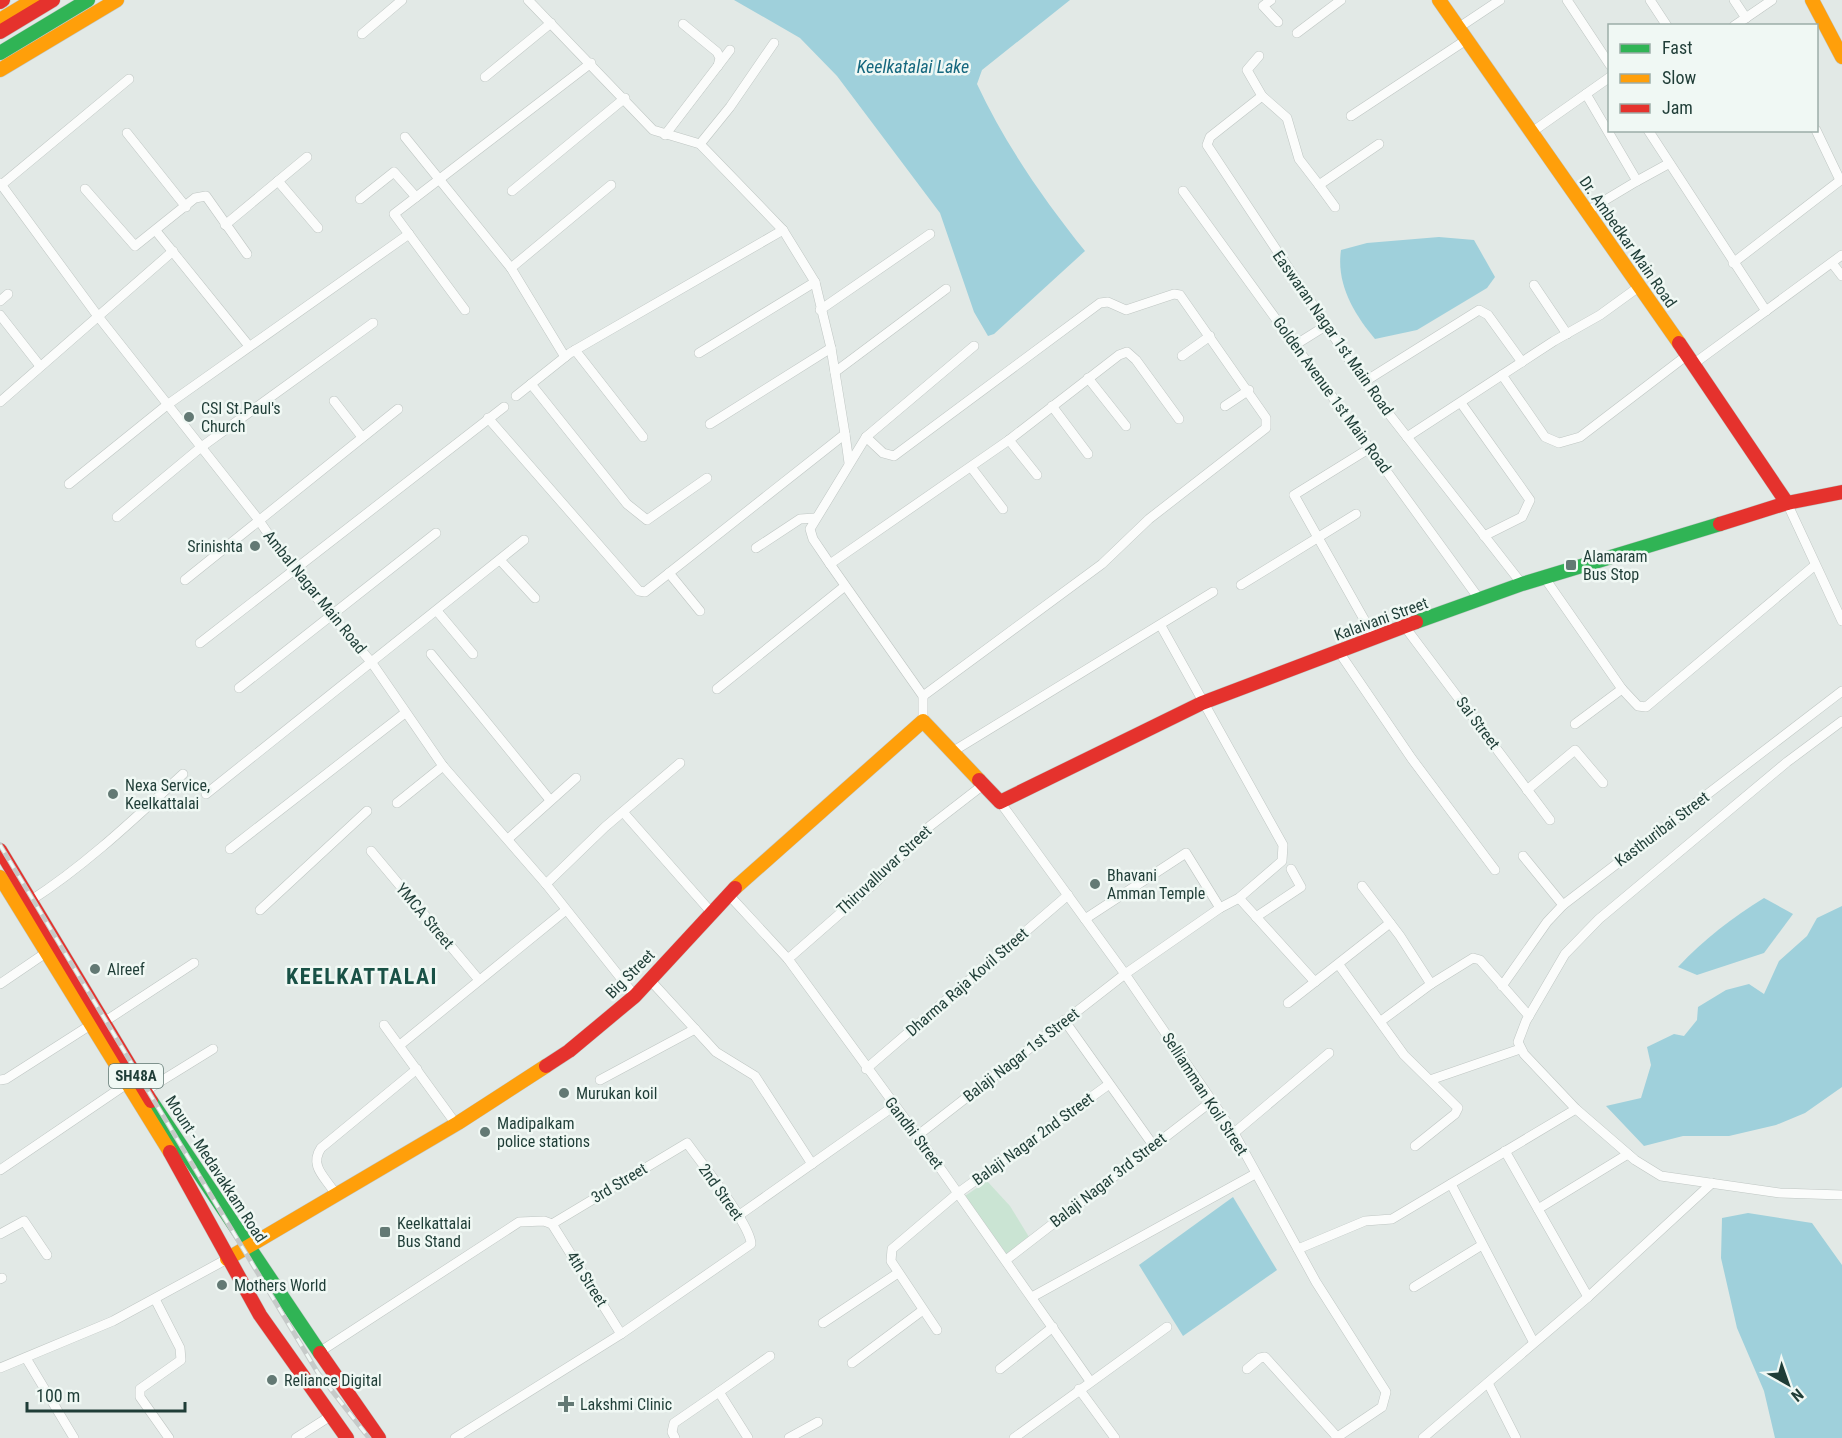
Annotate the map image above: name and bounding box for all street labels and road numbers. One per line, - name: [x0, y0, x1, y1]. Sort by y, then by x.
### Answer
- street label: Dr. Ambedkar Main Road: [1575, 173, 1681, 311]
- street label: Easwaran Nagar 1st Main Road: [1269, 247, 1397, 419]
- street label: Golden Avenue 1st Main Road: [1269, 313, 1395, 477]
- street label: Ambal Nagar Main Road: [260, 527, 370, 657]
- street label: Kalaivani Street: [1332, 593, 1431, 645]
- street label: Sai Street: [1452, 693, 1504, 753]
- street label: Kasthuribai Street: [1611, 787, 1713, 871]
- street label: Thiruvalluvar Street: [833, 821, 935, 919]
- street label: YMCA Street: [392, 879, 458, 953]
- street label: Dharma Raja Kovil Street: [902, 924, 1032, 1040]
- street label: Big Street: [602, 945, 659, 1002]
- street label: Balaji Nagar 1st Street: [959, 1004, 1083, 1106]
- street label: Selliamman Koil Street: [1158, 1029, 1252, 1159]
- road number: SH48A: [109, 1064, 163, 1088]
- street label: Balaji Nagar 2nd Street: [969, 1089, 1097, 1189]
- street label: Mount - Medavakkam Road: [161, 1092, 271, 1246]
- street label: Gandhi Street: [881, 1093, 947, 1173]
- street label: Balaji Nagar 3rd Street: [1046, 1129, 1170, 1231]
- street label: 3rd Street: [588, 1159, 651, 1207]
- street label: 2nd Street: [695, 1160, 748, 1224]
- street label: 4th Street: [563, 1248, 611, 1310]

